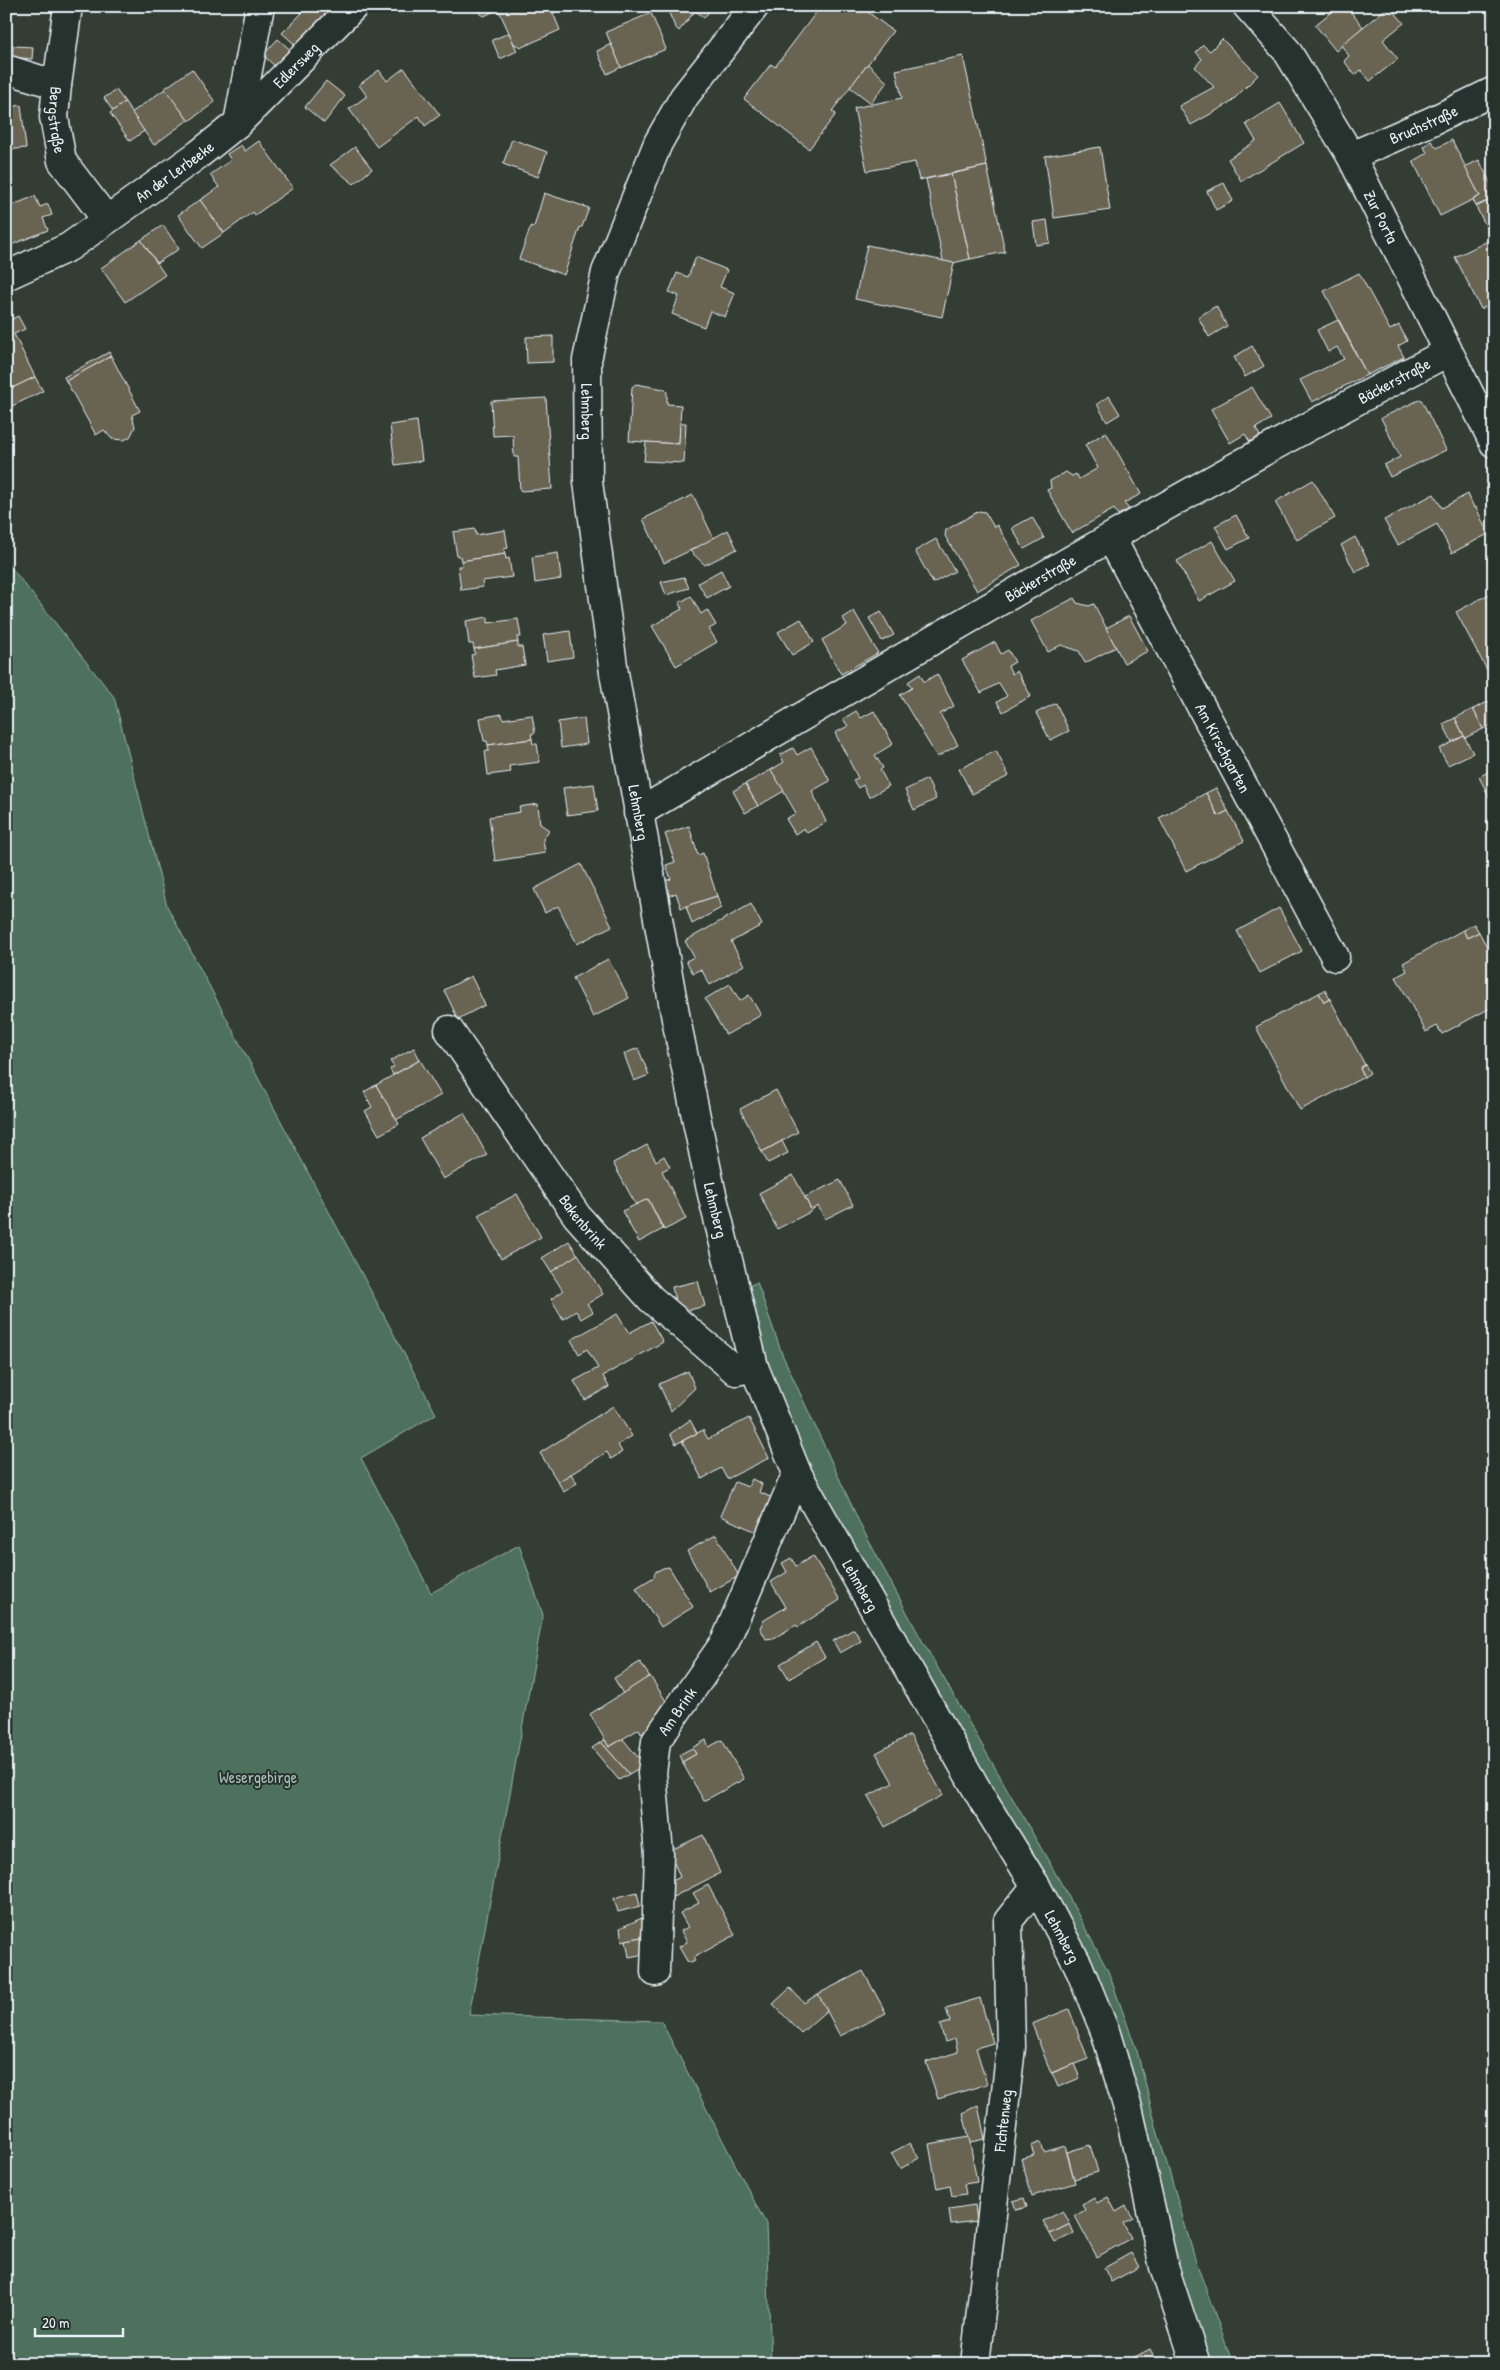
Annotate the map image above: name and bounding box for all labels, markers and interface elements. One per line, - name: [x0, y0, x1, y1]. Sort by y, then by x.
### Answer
- street label: Edlersweg: [268, 37, 324, 93]
- street label: Bergstraße: [43, 86, 71, 155]
- street label: Bruchstraße: [1386, 99, 1462, 149]
- street label: An der Lerbeeke: [131, 135, 219, 207]
- street label: Zur Porta: [1359, 187, 1404, 247]
- street label: Bäckerstraße: [1354, 352, 1434, 409]
- street label: Lehmberg: [576, 383, 599, 440]
- street label: Bäckerstraße: [1001, 548, 1080, 607]
- street label: Am Kirschgarten: [1190, 699, 1256, 796]
- street label: Lehmberg: [623, 783, 655, 842]
- street label: Lehmberg: [699, 1181, 733, 1240]
- street label: Bakenbrink: [554, 1190, 613, 1254]
- street label: Lehmberg: [837, 1556, 884, 1615]
- street label: Am Brink: [652, 1682, 702, 1740]
- park label: Wesergebirge: [219, 1766, 298, 1788]
- street label: Lehmberg: [1040, 1906, 1086, 1966]
- street label: Fichtenweg: [988, 2088, 1017, 2154]
- scale bar: [35, 2305, 122, 2337]
- text: 20 m: [42, 2312, 69, 2333]

